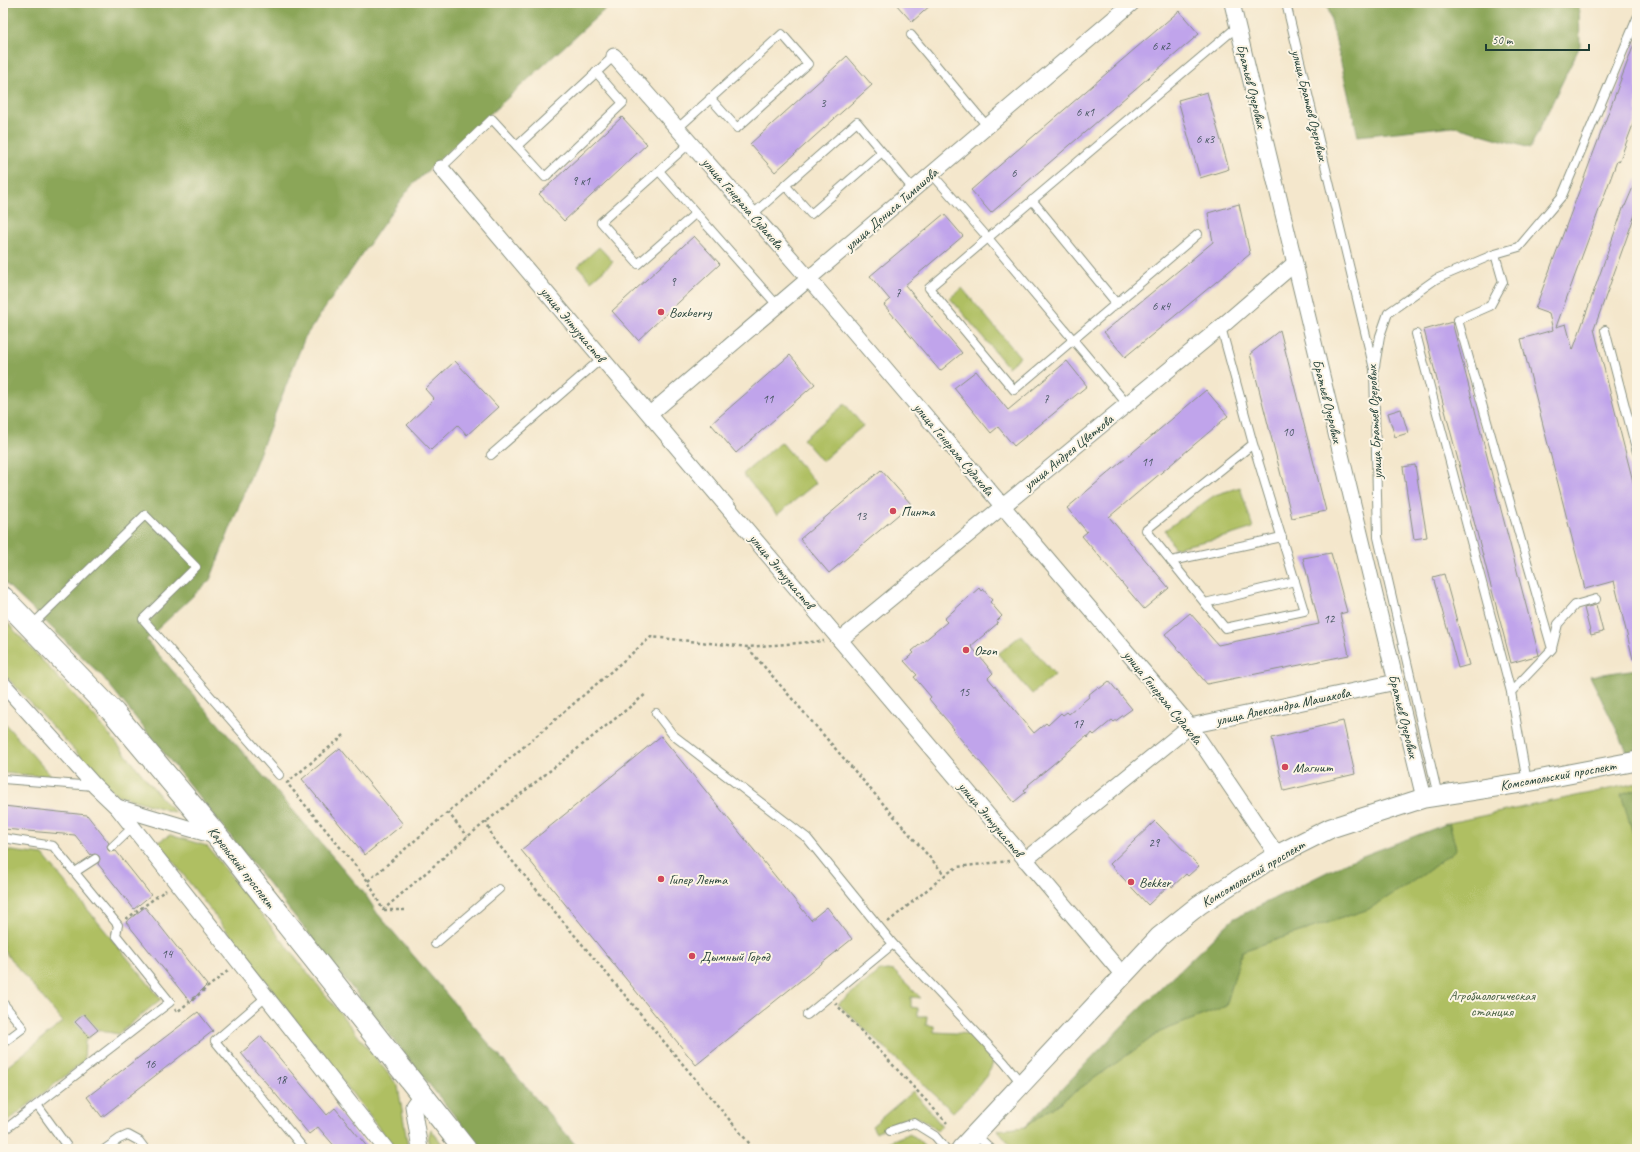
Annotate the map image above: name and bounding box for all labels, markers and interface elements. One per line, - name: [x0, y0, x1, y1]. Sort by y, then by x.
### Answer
- scale bar: [1486, 26, 1589, 52]
- text: 50 m: [1492, 32, 1514, 48]
- house number: 6 к2: [1152, 38, 1172, 54]
- street label: Братьев Озеровых: [1233, 43, 1270, 131]
- street label: улица Братьев Озеровых: [1287, 47, 1332, 164]
- house number: 3: [820, 95, 827, 111]
- house number: 6 к1: [1076, 104, 1095, 120]
- house number: 6 к3: [1196, 131, 1216, 147]
- street label: улица Генерала Судакова: [698, 153, 788, 254]
- street label: улица Дениса Тимашова: [840, 164, 942, 255]
- house number: 6: [1011, 165, 1017, 181]
- house number: 9 к1: [572, 173, 591, 189]
- house number: 9: [670, 274, 677, 290]
- street label: улица Энтузиастов: [536, 283, 611, 368]
- house number: 7: [895, 285, 901, 301]
- house number: 6 к4: [1152, 298, 1172, 314]
- place label: Boxberry: [669, 304, 713, 321]
- marker: Boxberry: [656, 307, 666, 317]
- street label: Братьев Озеровых: [1309, 358, 1346, 446]
- street label: улица Братьев Озеровых: [1363, 363, 1386, 480]
- house number: 11: [763, 391, 774, 407]
- house number: 7: [1043, 391, 1049, 407]
- street label: улица Генерала Судакова: [909, 399, 998, 500]
- street label: улица Андрея Цветкова: [1019, 410, 1118, 494]
- house number: 10: [1283, 424, 1295, 440]
- house number: 11: [1142, 454, 1153, 470]
- place label: Пинта: [901, 503, 936, 520]
- marker: Пинта: [888, 506, 898, 516]
- house number: 13: [856, 508, 868, 524]
- street label: улица Энтузиастов: [745, 530, 820, 615]
- house number: 12: [1324, 611, 1336, 627]
- place label: Ozon: [974, 642, 998, 659]
- marker: Ozon: [961, 645, 971, 655]
- street label: улица Генерала Судакова: [1119, 646, 1207, 749]
- street label: Братьев Озеровых: [1385, 673, 1422, 761]
- house number: 15: [959, 684, 970, 700]
- street label: улица Александра Машакова: [1213, 684, 1353, 729]
- house number: 17: [1073, 716, 1084, 732]
- street label: Комсомольский проспект: [1499, 757, 1619, 794]
- place label: Магнит: [1293, 759, 1334, 776]
- marker: Магнит: [1280, 762, 1290, 772]
- street label: улица Энтузиастов: [954, 778, 1029, 863]
- street label: Карельский проспект: [204, 823, 279, 912]
- house number: 29: [1149, 835, 1161, 851]
- street label: Комсомольский проспект: [1198, 835, 1309, 911]
- place label: Гипер Лента: [669, 871, 728, 888]
- marker: Гипер Лента: [656, 874, 666, 884]
- place label: Bekker: [1139, 874, 1172, 891]
- marker: Bekker: [1126, 877, 1136, 887]
- house number: 14: [162, 946, 174, 962]
- place label: Дымный Город: [700, 948, 771, 965]
- marker: Дымный Город: [687, 951, 697, 961]
- park label: Агробиологическая станция: [1449, 987, 1536, 1020]
- house number: 16: [145, 1056, 156, 1072]
- house number: 18: [276, 1072, 288, 1088]

